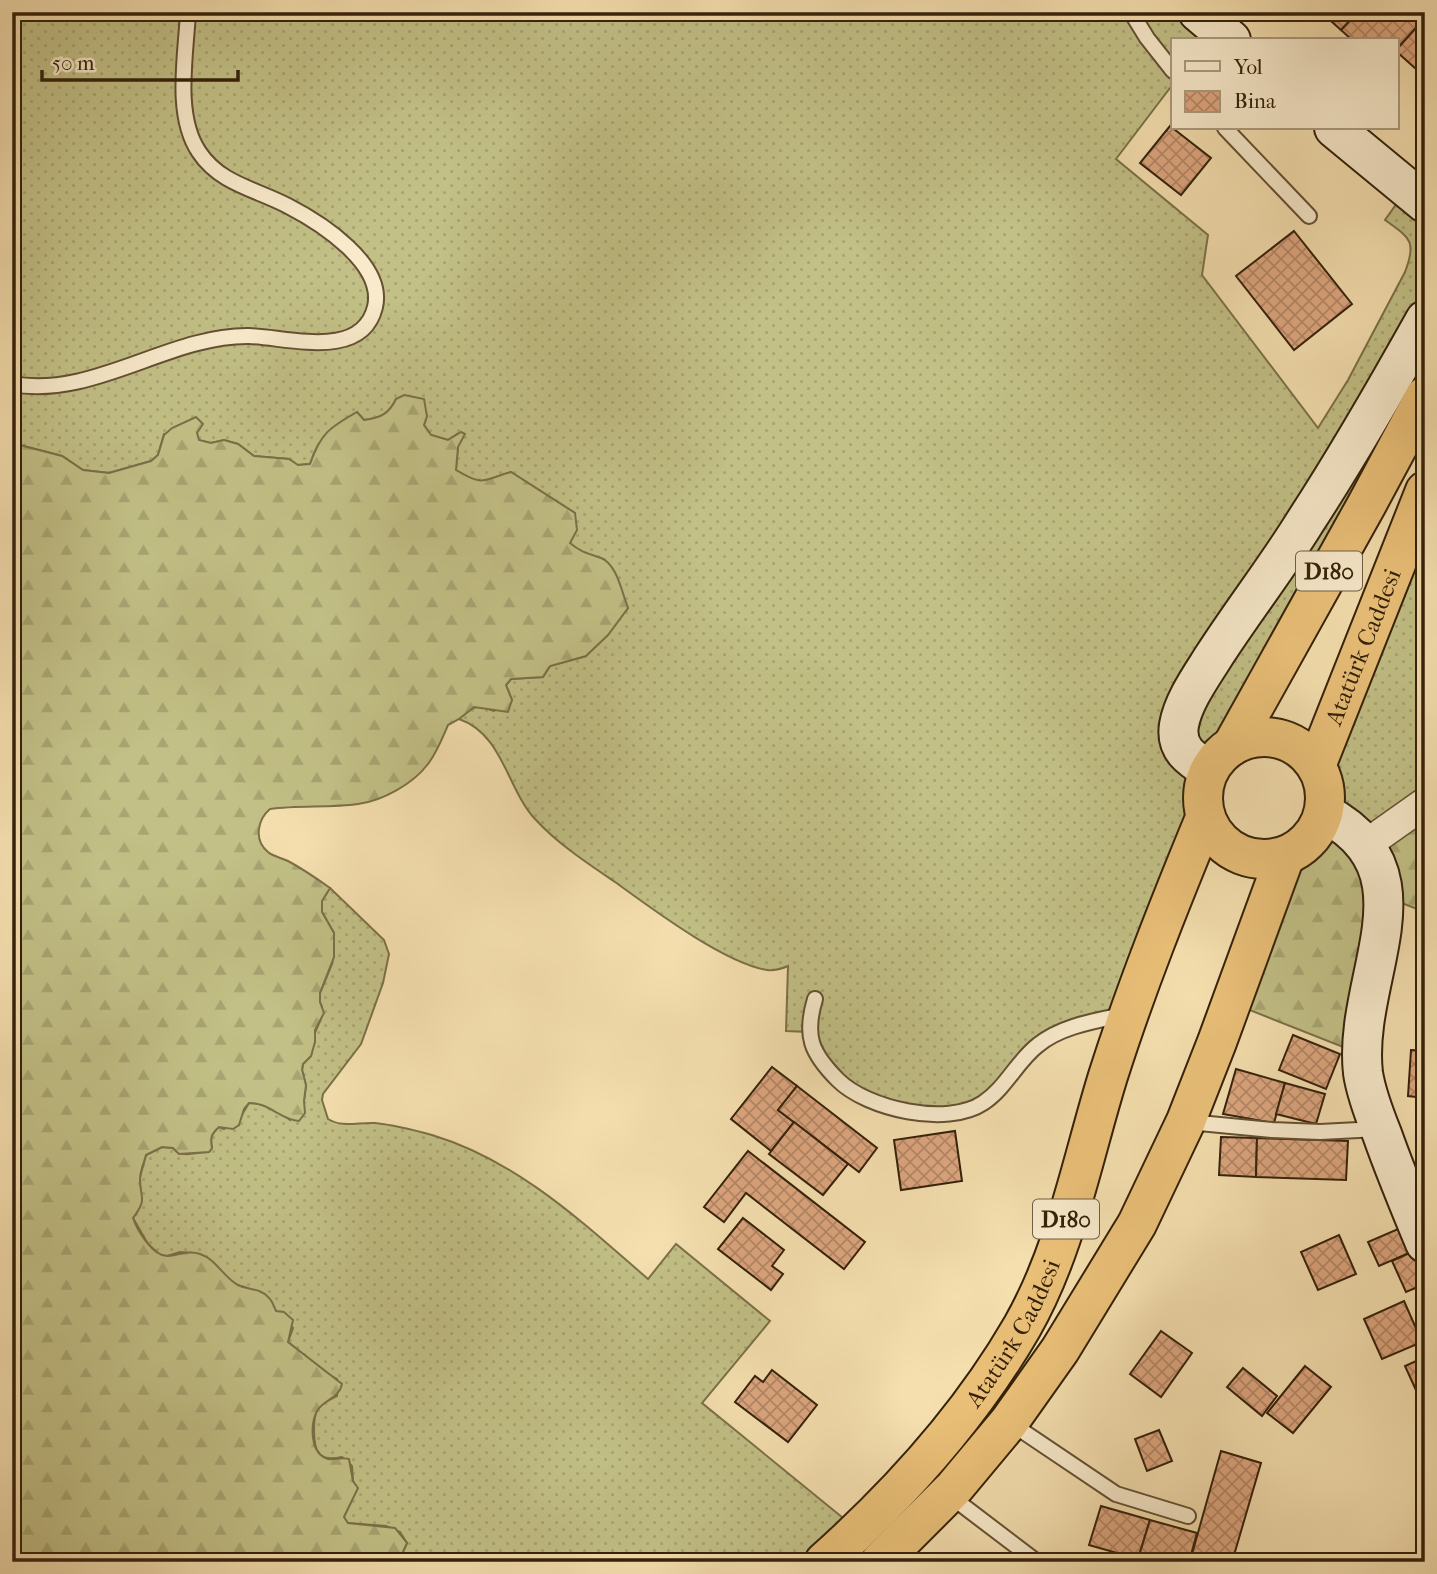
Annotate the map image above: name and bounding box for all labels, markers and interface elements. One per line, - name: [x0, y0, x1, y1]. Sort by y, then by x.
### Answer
- scale bar: [42, 38, 238, 82]
- legend: [1171, 38, 1398, 130]
- text: 50 m: [52, 51, 95, 75]
- text: Yol: [1233, 55, 1263, 79]
- text: Bina: [1234, 89, 1276, 113]
- road number: D180: [1296, 552, 1362, 590]
- street label: Atatürk Caddesi: [1319, 565, 1407, 730]
- road number: D180: [1033, 1200, 1099, 1238]
- street label: Atatürk Caddesi: [959, 1255, 1066, 1413]

